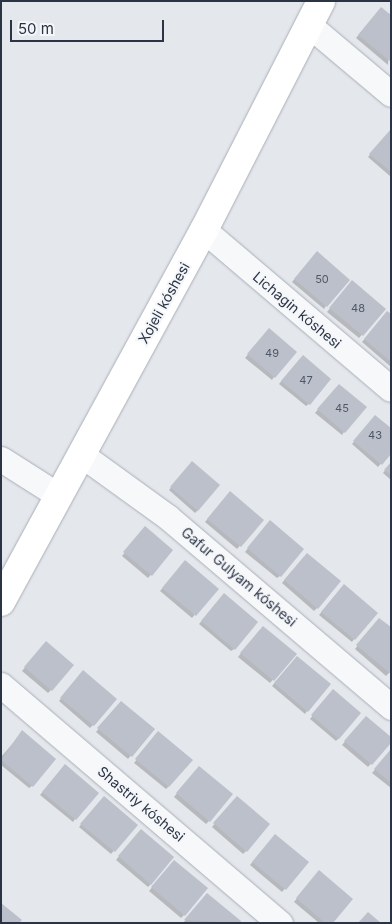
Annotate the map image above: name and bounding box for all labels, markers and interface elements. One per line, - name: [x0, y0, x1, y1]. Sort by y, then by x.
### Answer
- scale bar: [12, 10, 166, 42]
- text: 50 m: [18, 19, 54, 38]
- street label: Xojeli kóshesi: [135, 259, 193, 347]
- street label: Lichagin kóshesi: [249, 268, 345, 352]
- house number: 50: [315, 272, 329, 286]
- house number: 48: [351, 301, 365, 315]
- house number: 49: [265, 346, 279, 360]
- house number: 47: [299, 373, 313, 387]
- house number: 45: [335, 401, 349, 415]
- house number: 43: [368, 428, 382, 442]
- street label: Gafur Gulyam kóshesi: [178, 524, 300, 630]
- street label: Shastriy kóshesi: [94, 763, 188, 845]

